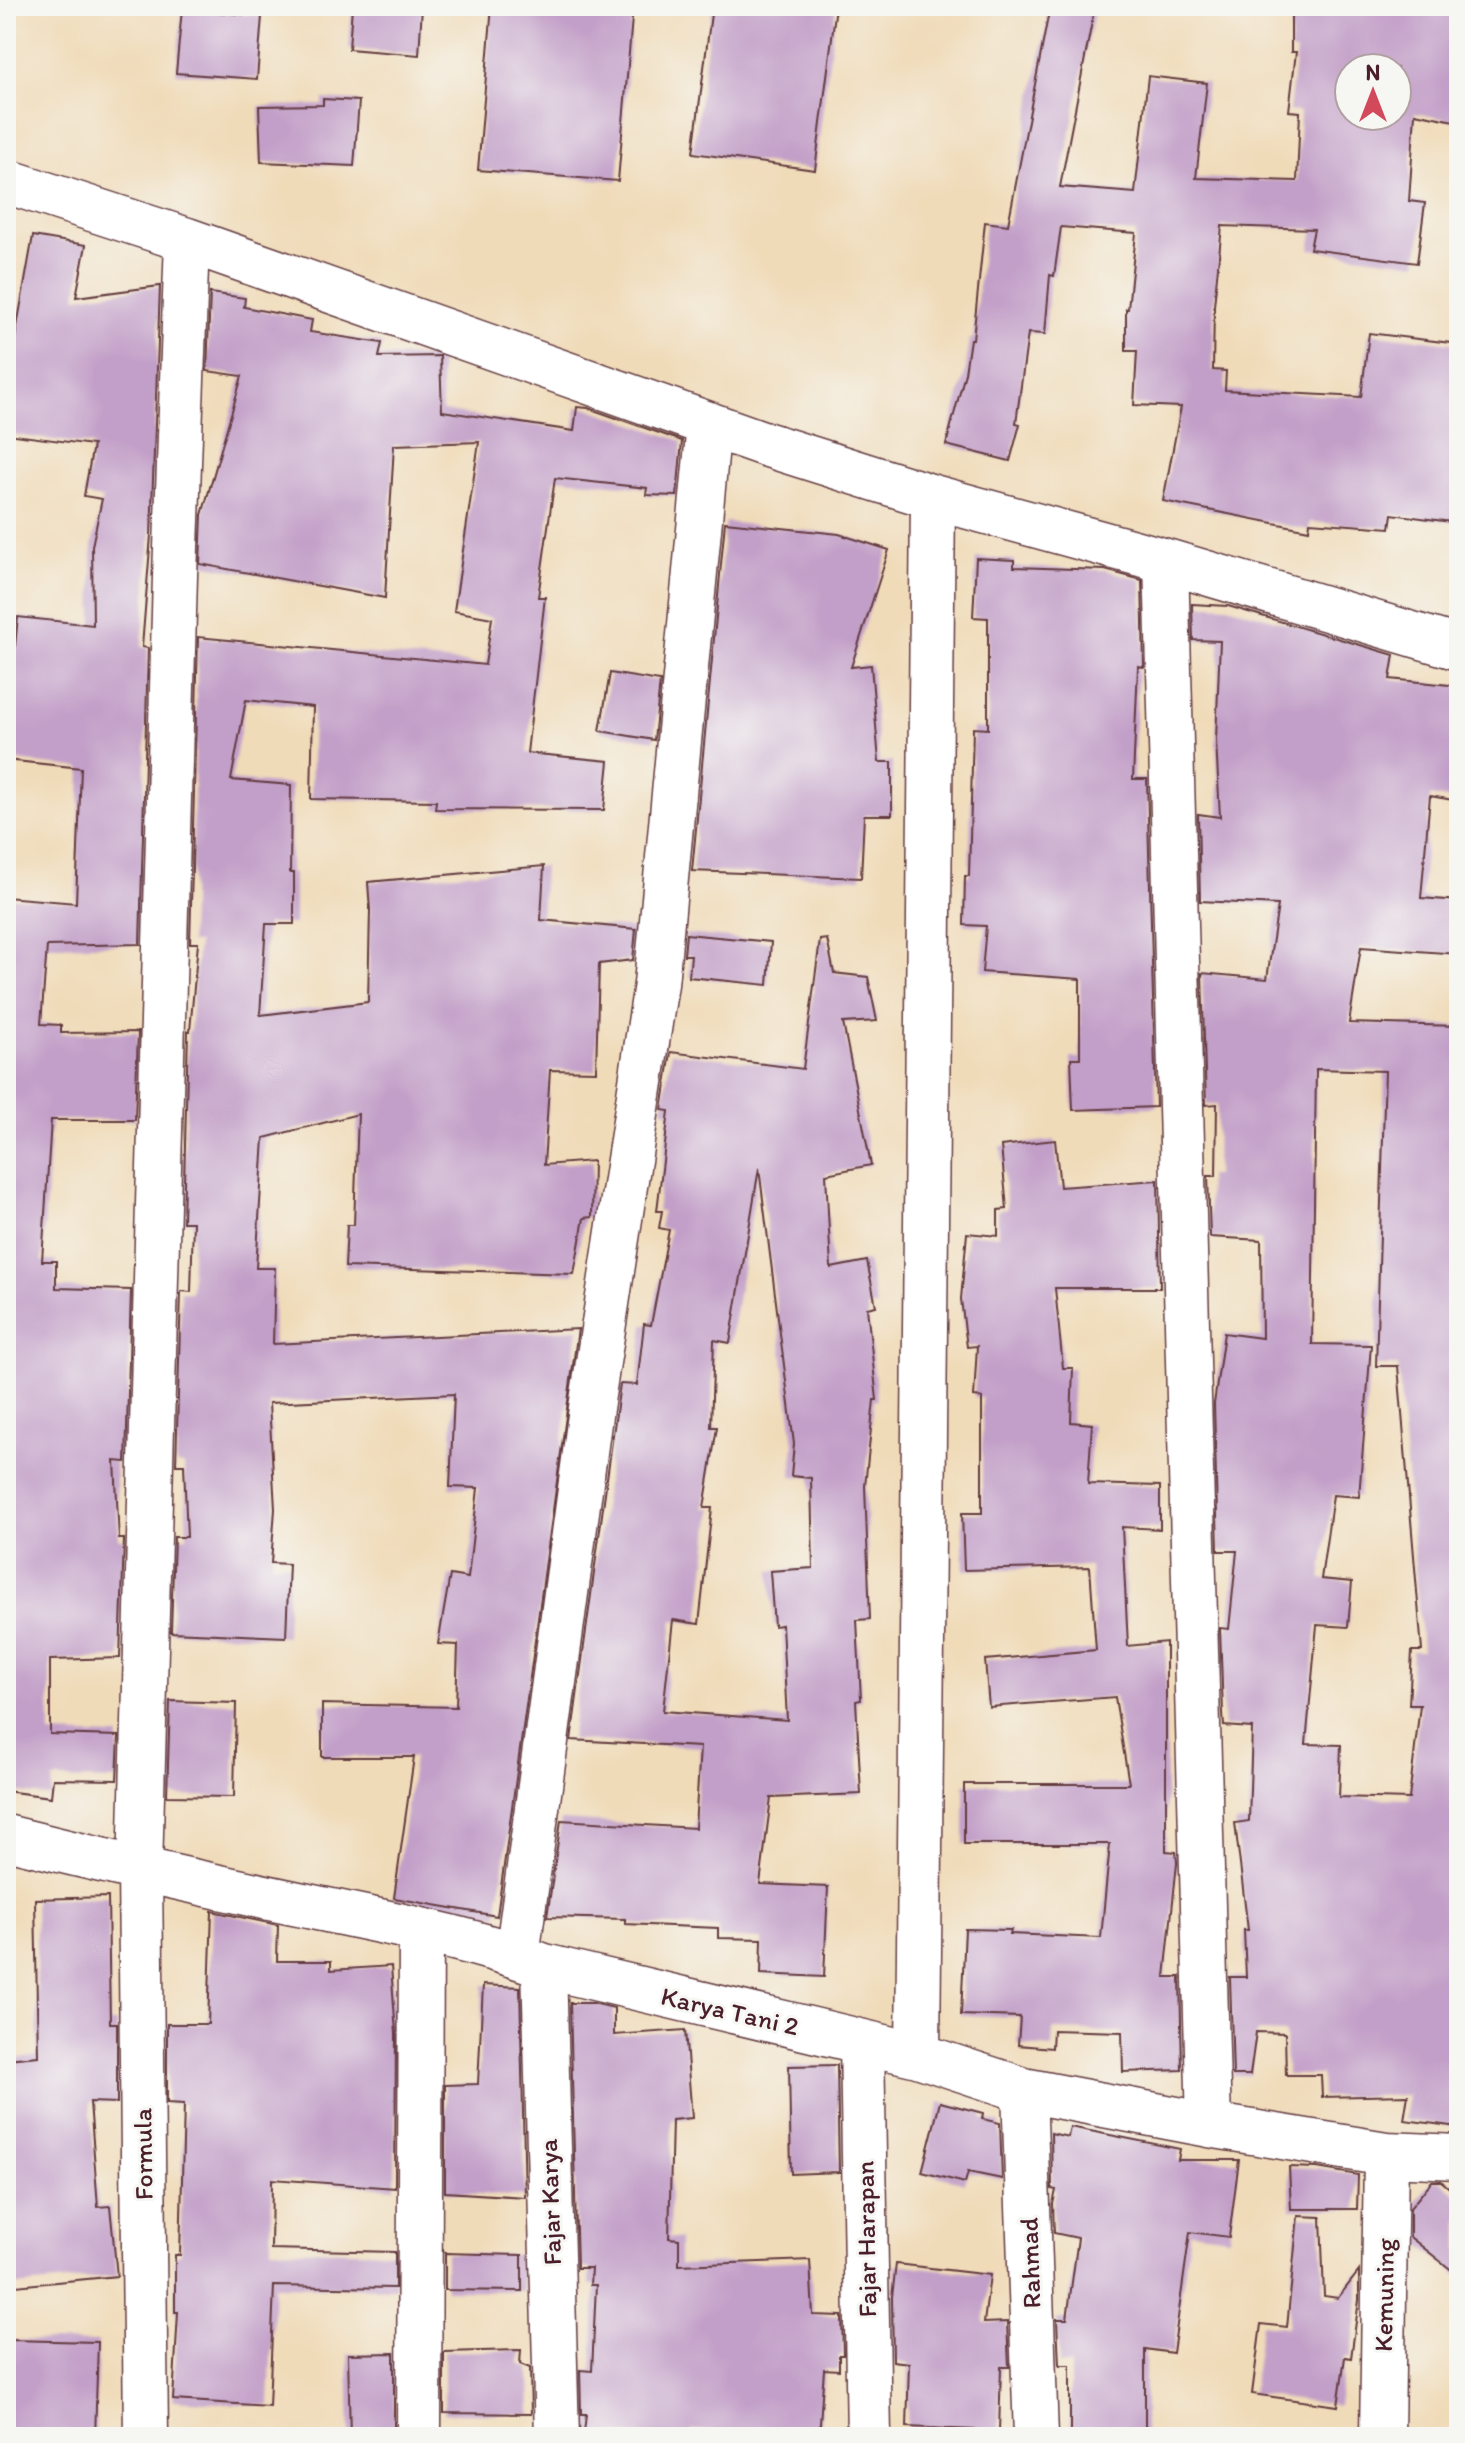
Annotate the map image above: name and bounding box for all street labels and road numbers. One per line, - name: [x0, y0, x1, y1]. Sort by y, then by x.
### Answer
- street label: Karya Tani 2: [658, 1980, 802, 2042]
- street label: Formula: [126, 2107, 160, 2200]
- street label: Fajar Karya: [532, 2138, 568, 2266]
- street label: Fajar Harapan: [849, 2160, 883, 2318]
- street label: Rahmad: [1012, 2217, 1048, 2309]
- street label: Kemuning: [1367, 2237, 1401, 2352]

